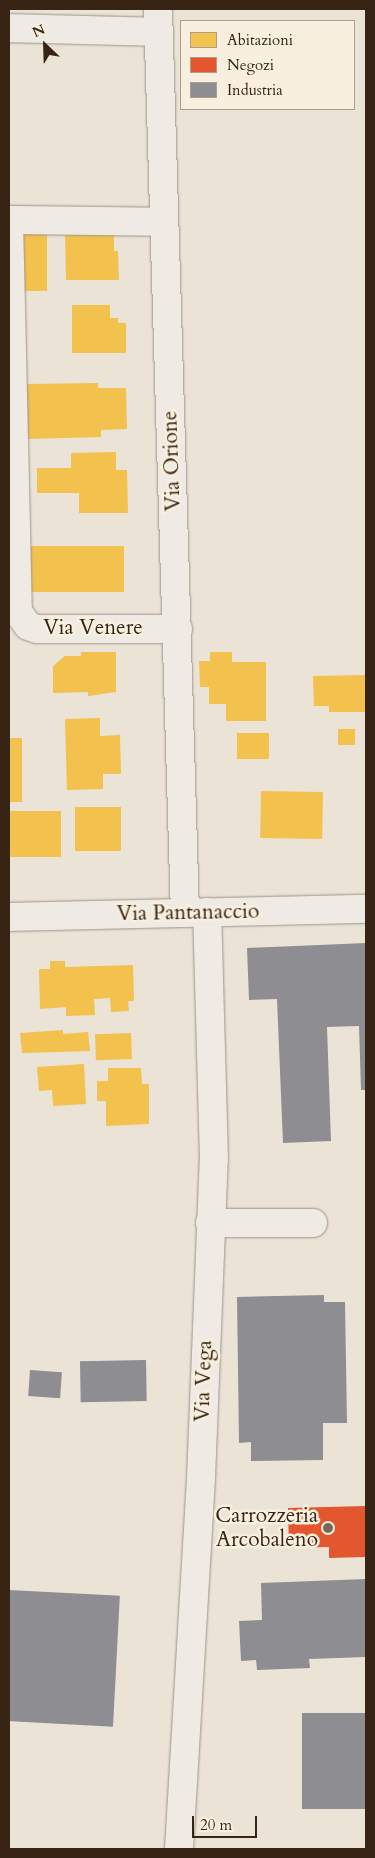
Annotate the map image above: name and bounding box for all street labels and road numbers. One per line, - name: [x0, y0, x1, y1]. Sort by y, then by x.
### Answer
- street label: Via Orione: [158, 410, 186, 512]
- street label: Via Venere: [43, 615, 143, 641]
- street label: Via Pantanaccio: [116, 899, 260, 927]
- street label: Via Vega: [190, 1340, 218, 1422]

